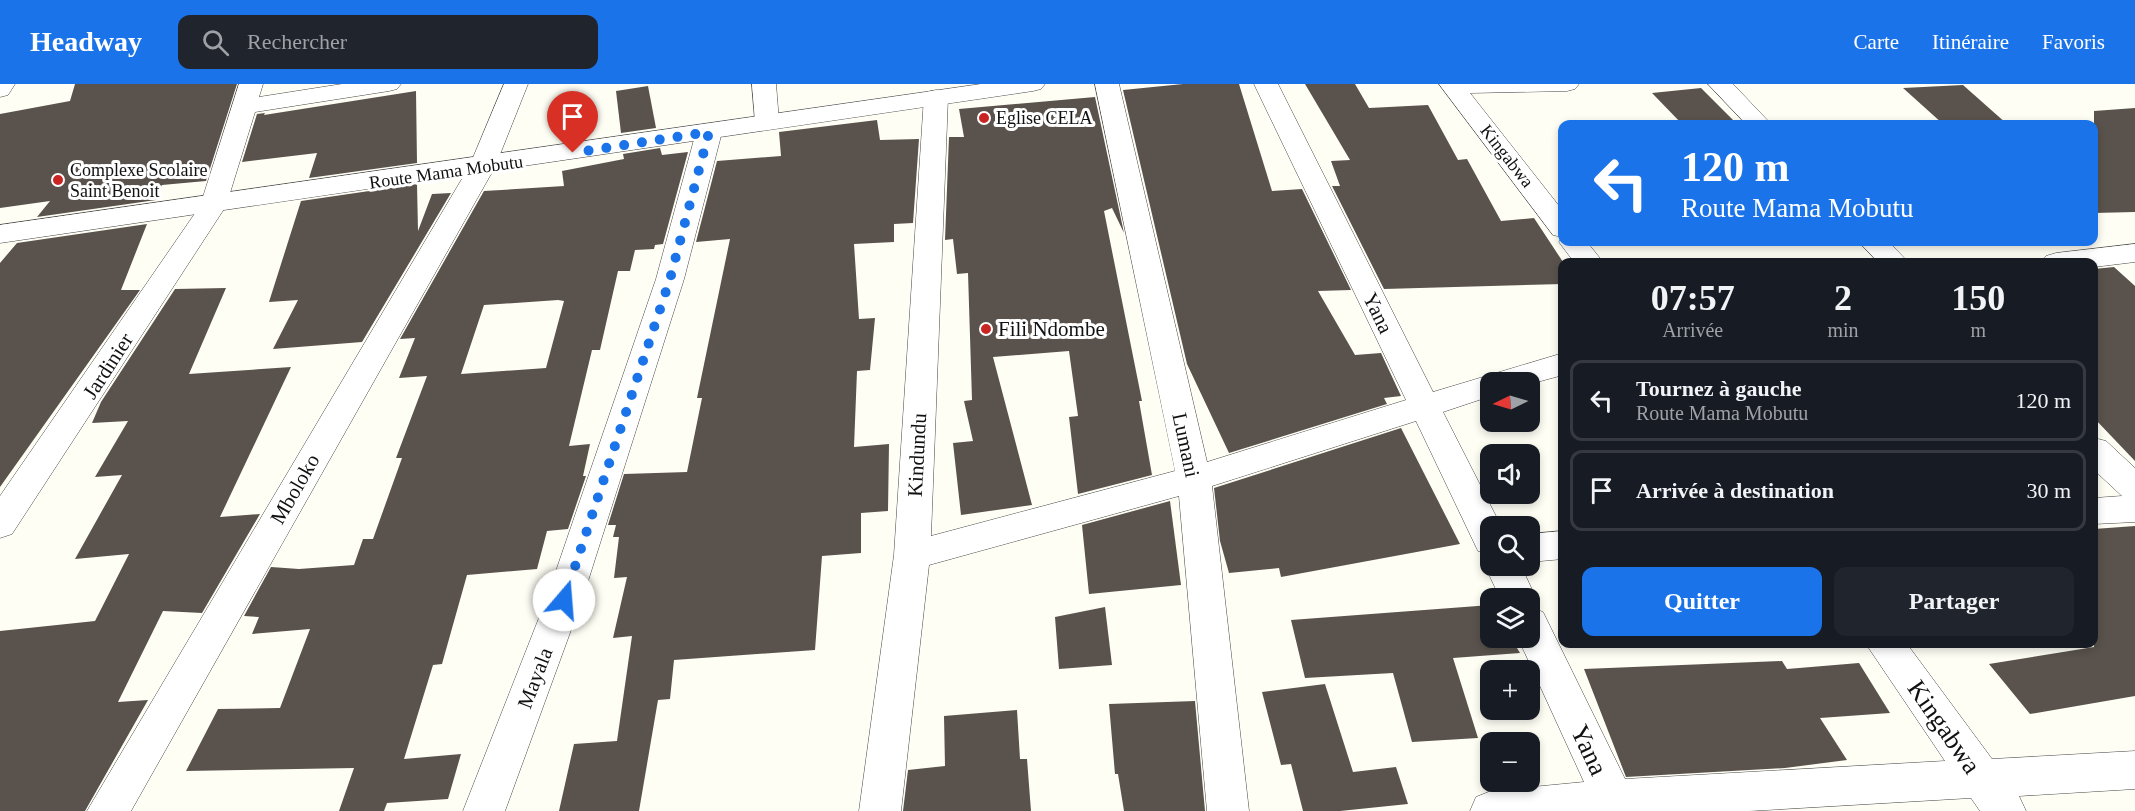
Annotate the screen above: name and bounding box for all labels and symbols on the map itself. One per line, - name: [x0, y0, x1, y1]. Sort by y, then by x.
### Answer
- pin: [547, 91, 598, 153]
- place label: Eglise CELA: [996, 108, 1093, 128]
- marker: Eglise CELA: [977, 111, 991, 125]
- street label: Kingabwa: [1476, 121, 1538, 191]
- street label: Route Mama Mobutu: [368, 151, 524, 193]
- place label: Complexe Scolaire Saint Benoit: [70, 160, 207, 201]
- marker: Complexe Scolaire Saint Benoit: [51, 173, 65, 187]
- street label: Yana: [1358, 289, 1398, 338]
- place label: Fili Ndombe: [998, 317, 1105, 341]
- marker: Fili Ndombe: [979, 322, 993, 336]
- street label: Jardinier: [78, 329, 138, 403]
- north arrow: [1480, 372, 1540, 432]
- street label: Lumani: [1167, 411, 1205, 480]
- street label: Kindundu: [903, 412, 931, 498]
- street label: Mboloko: [265, 450, 325, 528]
- position arrow: [532, 568, 596, 632]
- street label: Mayala: [513, 644, 558, 712]
- street label: Kingabwa: [1901, 675, 1987, 779]
- street label: Yana: [1565, 720, 1613, 780]

